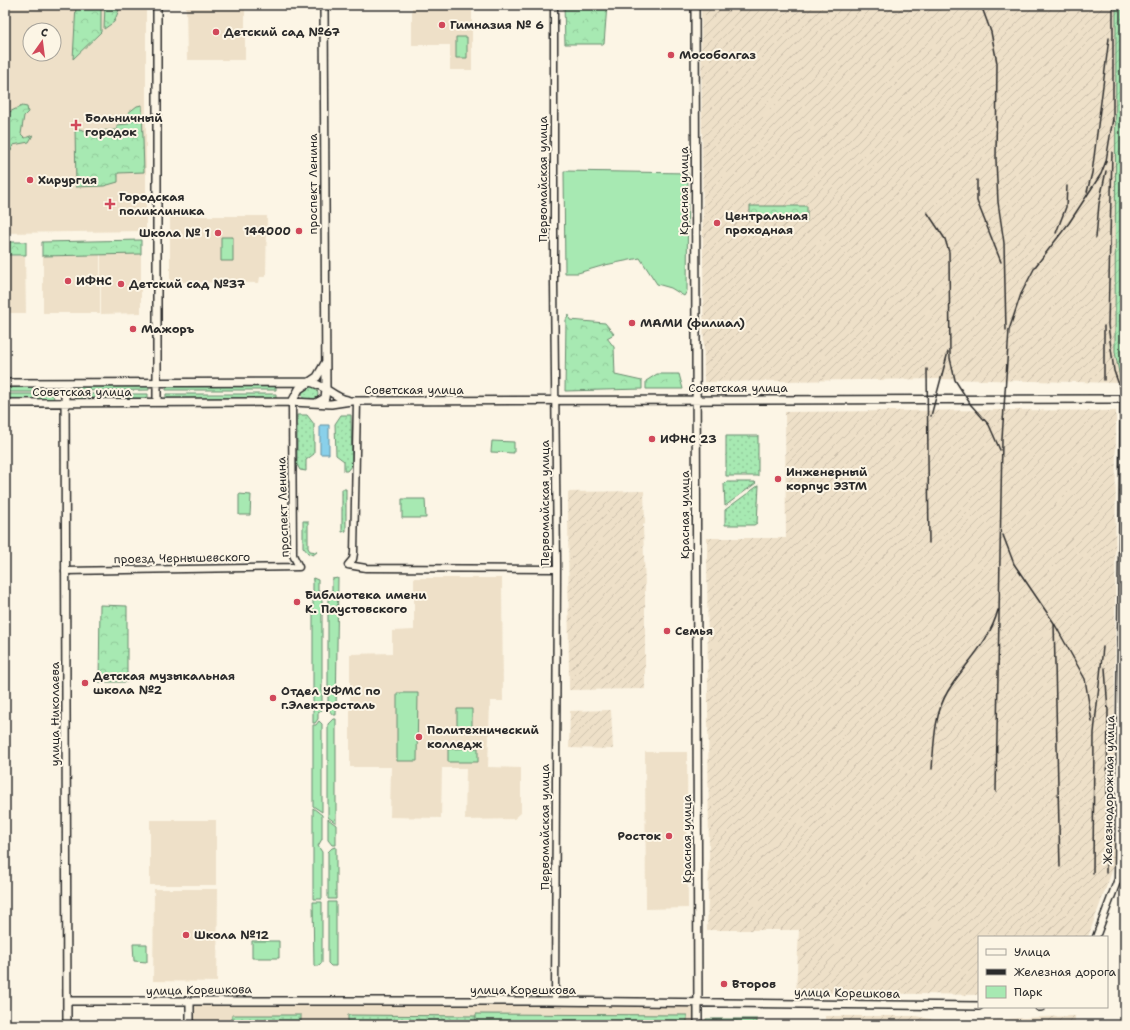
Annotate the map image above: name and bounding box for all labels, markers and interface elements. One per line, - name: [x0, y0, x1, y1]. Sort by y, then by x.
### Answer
- place label: Гимназия № 6: [450, 17, 544, 33]
- marker: Гимназия № 6: [437, 20, 447, 30]
- north arrow: [22, 22, 62, 62]
- place label: Детский сад №67: [224, 24, 341, 40]
- text: С: [39, 25, 50, 41]
- marker: Детский сад №67: [211, 27, 221, 37]
- place label: Мособолгаз: [679, 47, 756, 63]
- marker: Мособолгаз: [666, 50, 676, 60]
- place label: Больничный городок: [85, 110, 163, 140]
- street label: Первомайская улица: [535, 115, 551, 242]
- marker: Больничный городок: [70, 119, 82, 131]
- street label: проспект Ленина: [305, 133, 321, 234]
- street label: Красная улица: [676, 146, 692, 235]
- place label: Хирургия: [38, 172, 97, 188]
- marker: Хирургия: [25, 175, 35, 185]
- place label: Городская поликлиника: [119, 189, 205, 219]
- marker: Городская поликлиника: [104, 198, 116, 210]
- place label: Центральная проходная: [725, 208, 808, 238]
- marker: Центральная проходная: [712, 218, 722, 228]
- place label: 144000: [244, 223, 291, 239]
- place label: Школа № 1: [139, 225, 210, 241]
- marker: 144000: [294, 226, 304, 236]
- marker: Школа № 1: [213, 228, 223, 238]
- place label: ИФНС: [76, 273, 112, 289]
- marker: ИФНС: [63, 276, 73, 286]
- place label: Детский сад №37: [129, 276, 246, 292]
- marker: Детский сад №37: [116, 279, 126, 289]
- place label: МАМИ (филиал): [640, 315, 745, 331]
- marker: МАМИ (филиал): [627, 318, 637, 328]
- place label: Мажоръ: [141, 321, 195, 337]
- marker: Мажоръ: [128, 324, 138, 334]
- street label: Советская улица: [688, 380, 788, 396]
- street label: Советская улица: [364, 382, 464, 398]
- street label: Советская улица: [32, 384, 132, 400]
- place label: ИФНС 23: [660, 431, 717, 447]
- marker: ИФНС 23: [647, 434, 657, 444]
- street label: Первомайская улица: [537, 439, 553, 566]
- street label: проспект Ленина: [273, 456, 293, 558]
- place label: Инженерный корпус ЭЗТМ: [786, 464, 868, 494]
- street label: Красная улица: [677, 470, 693, 559]
- marker: Инженерный корпус ЭЗТМ: [773, 474, 783, 484]
- street label: проезд Чернышевского: [114, 549, 250, 567]
- place label: Библиотека имени К. Паустовского: [305, 587, 427, 617]
- marker: Библиотека имени К. Паустовского: [292, 597, 302, 607]
- place label: Семья: [675, 623, 713, 639]
- marker: Семья: [662, 626, 672, 636]
- street label: улица Николаева: [47, 661, 63, 766]
- place label: Детская музыкальная школа №2: [93, 668, 235, 698]
- marker: Детская музыкальная школа №2: [80, 678, 90, 688]
- place label: Отдел УФМС по г.Электросталь: [281, 683, 381, 713]
- marker: Отдел УФМС по г.Электросталь: [268, 693, 278, 703]
- street label: Железнодорожная улица: [1100, 715, 1118, 865]
- place label: Политехнический колледж: [427, 722, 539, 752]
- marker: Политехнический колледж: [414, 732, 424, 742]
- street label: Первомайская улица: [537, 763, 553, 890]
- street label: Красная улица: [679, 794, 695, 883]
- place label: Росток: [618, 828, 661, 844]
- marker: Росток: [664, 831, 674, 841]
- place label: Школа №12: [194, 927, 270, 943]
- marker: Школа №12: [181, 930, 191, 940]
- legend: [978, 936, 1108, 1008]
- text: Улица: [1014, 944, 1051, 960]
- text: Железная дорога: [1014, 964, 1117, 980]
- place label: Второв: [732, 976, 776, 992]
- marker: Второв: [719, 979, 729, 989]
- street label: улица Корешкова: [146, 981, 253, 999]
- street label: улица Корешкова: [470, 982, 577, 998]
- street label: улица Корешкова: [794, 984, 901, 1002]
- text: Парк: [1014, 984, 1043, 1000]

